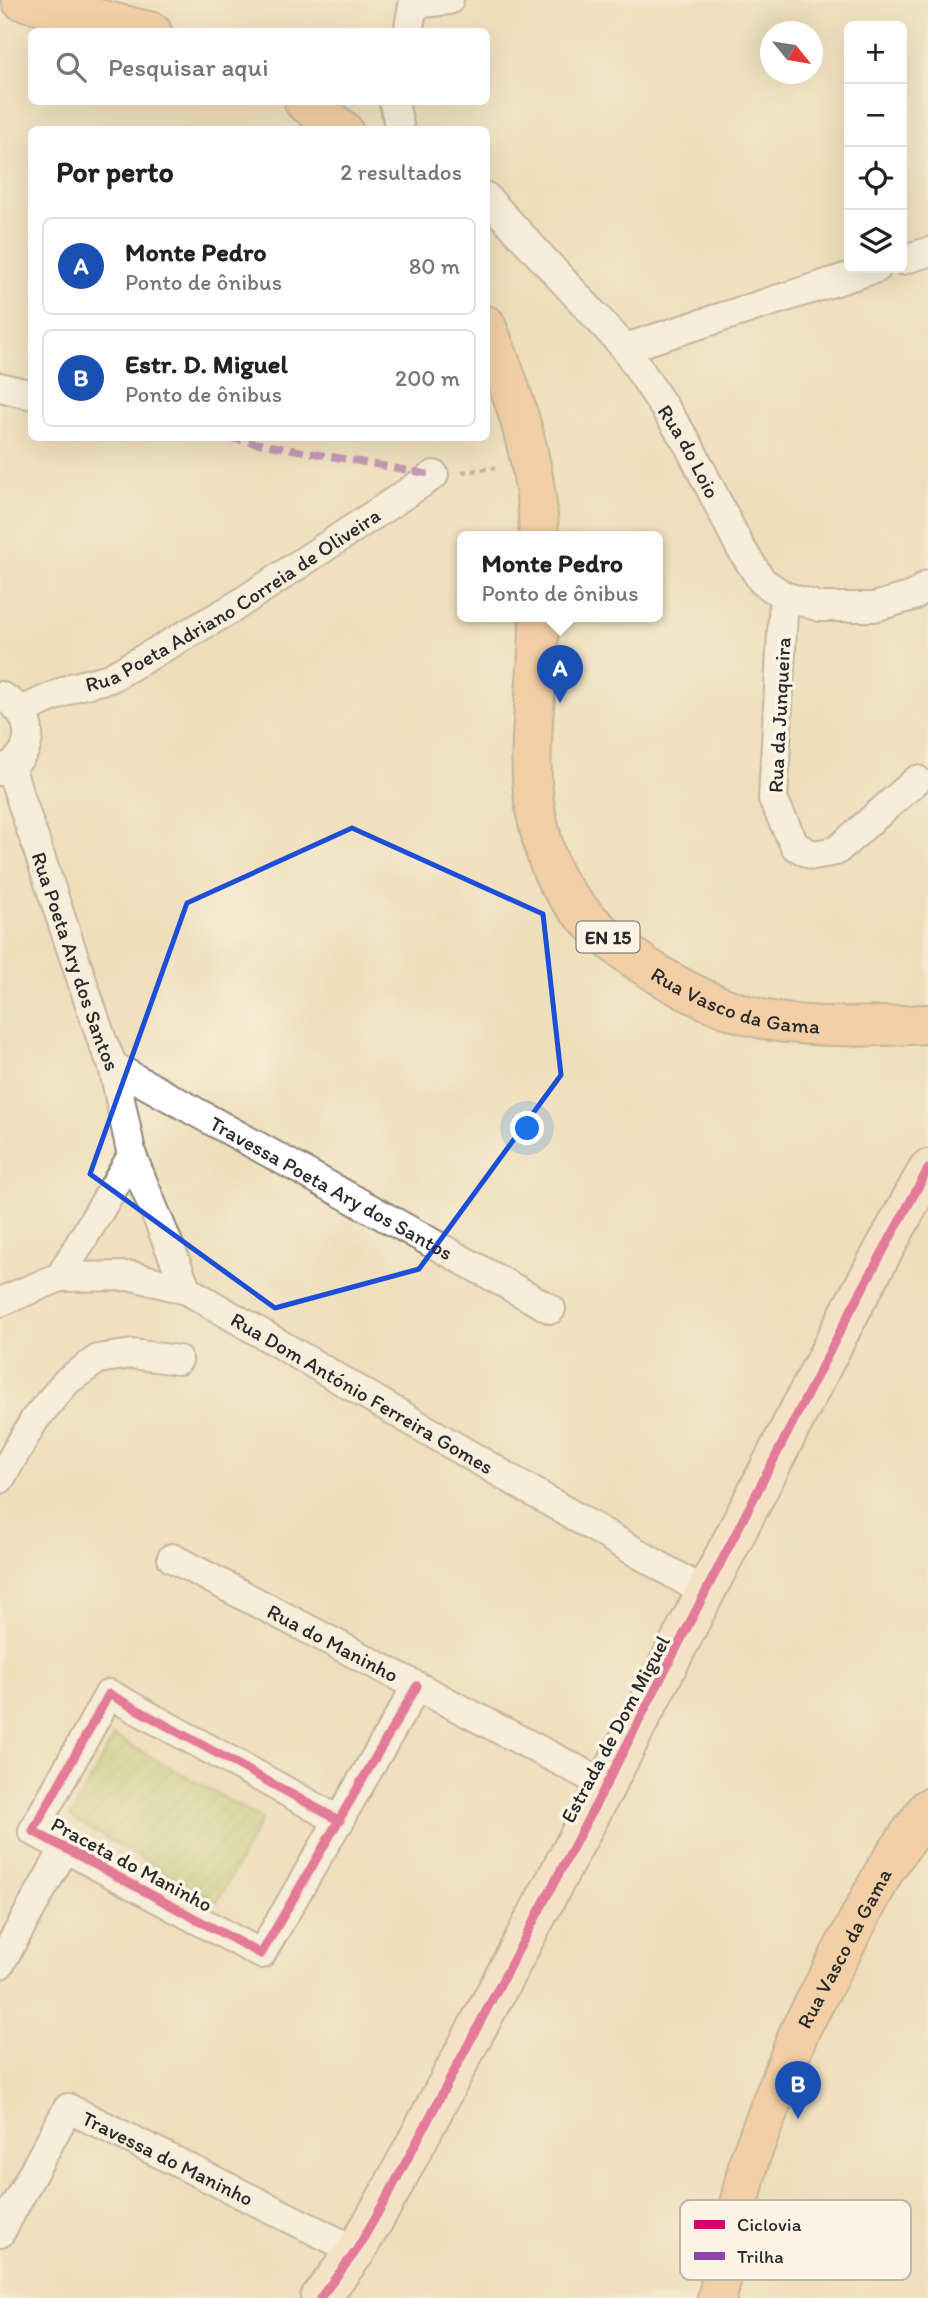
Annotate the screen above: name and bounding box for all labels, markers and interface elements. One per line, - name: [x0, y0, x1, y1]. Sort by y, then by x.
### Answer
- north arrow: [760, 21, 823, 84]
- map controls: [844, 21, 907, 273]
- button: +: [844, 21, 907, 84]
- search box: [28, 28, 490, 105]
- icon: search: [52, 48, 90, 86]
- text: Pesquisar aqui: [108, 51, 269, 83]
- button: −: [844, 84, 907, 147]
- button: locate: [844, 147, 907, 210]
- text: Por perto: [56, 153, 174, 190]
- text: 2 resultados: [340, 158, 462, 186]
- button: layers: [844, 210, 907, 273]
- text: Monte Pedro: [125, 236, 267, 268]
- text: A: [74, 252, 88, 280]
- text: 80 m: [409, 252, 460, 280]
- text: Ponto de ônibus: [125, 268, 282, 296]
- text: Estr. D. Miguel: [125, 348, 288, 380]
- text: B: [74, 364, 88, 392]
- text: 200 m: [395, 364, 460, 392]
- text: Ponto de ônibus: [125, 380, 282, 408]
- street label: Rua do Loio: [653, 399, 726, 502]
- street label: Rua Poeta Adriano Correia de Oliveira: [82, 502, 384, 696]
- popup: [457, 531, 663, 622]
- text: Monte Pedro: [482, 547, 623, 579]
- text: Ponto de ônibus: [482, 579, 638, 607]
- street label: Rua da Junqueira: [762, 637, 796, 793]
- pin: A: [537, 645, 583, 703]
- street label: Rua Poeta Ary dos Santos: [27, 848, 126, 1074]
- road number: EN 15: [576, 922, 640, 953]
- street label: Rua Vasco da Gama: [647, 961, 821, 1038]
- street label: Travessa Poeta Ary dos Santos: [206, 1110, 457, 1265]
- your location: [510, 1111, 544, 1145]
- street label: Rua Dom António Ferreira Gomes: [227, 1306, 498, 1479]
- street label: Rua do Maninho: [264, 1598, 403, 1687]
- street label: Estrada de Dom Miguel: [555, 1631, 675, 1827]
- street label: Praceta do Maninho: [47, 1811, 217, 1917]
- street label: Rua Vasco da Gama: [791, 1864, 896, 2032]
- pin: B: [775, 2061, 821, 2119]
- street label: Travessa do Maninho: [78, 2105, 258, 2211]
- legend: [680, 2200, 911, 2280]
- text: Ciclovia: [737, 2213, 802, 2236]
- text: Trilha: [737, 2245, 784, 2268]

